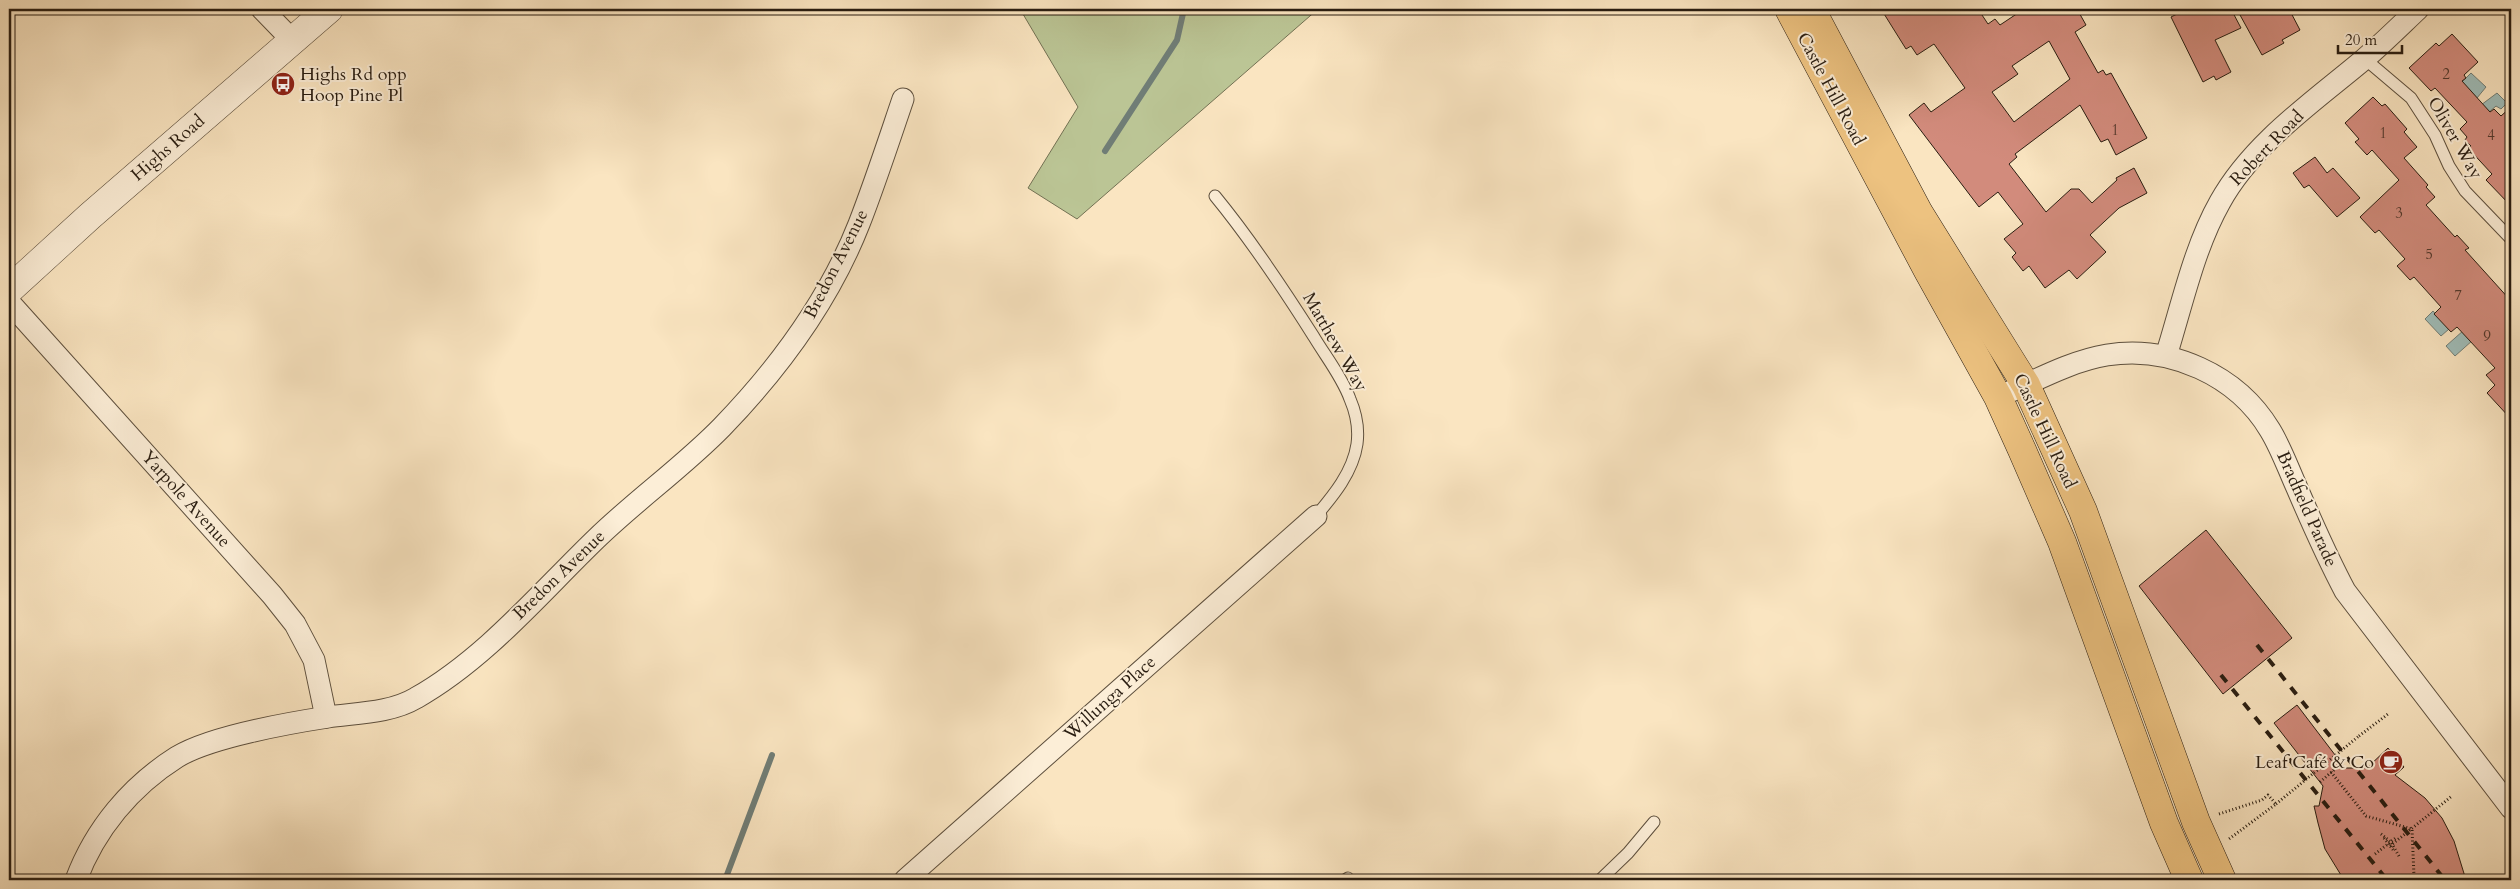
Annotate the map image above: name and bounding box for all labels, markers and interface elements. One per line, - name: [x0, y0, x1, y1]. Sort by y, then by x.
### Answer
- scale bar: [2338, 22, 2401, 54]
- street label: Castle Hill Road: [1791, 28, 1871, 150]
- text: 20 m: [2345, 30, 2377, 50]
- place label: Highs Rd opp Hoop Pine Pl: [300, 62, 407, 108]
- house number: 2: [2442, 64, 2450, 84]
- bus stop icon: Highs Rd opp Hoop Pine Pl: [270, 71, 296, 97]
- street label: Oliver Way: [2421, 92, 2489, 184]
- street label: Robert Road: [2224, 104, 2310, 191]
- street label: Highs Road: [126, 109, 211, 187]
- house number: 1: [2111, 120, 2119, 140]
- house number: 1: [2379, 123, 2387, 143]
- house number: 4: [2487, 125, 2495, 145]
- house number: 3: [2395, 203, 2403, 223]
- street label: Bredon Avenue: [798, 205, 874, 323]
- house number: 5: [2425, 244, 2433, 264]
- house number: 7: [2454, 285, 2462, 305]
- street label: Matthew Way: [1297, 288, 1374, 397]
- house number: 9: [2483, 326, 2491, 346]
- street label: Castle Hill Road: [2007, 369, 2083, 493]
- street label: Yarpole Avenue: [136, 445, 236, 553]
- street label: Bradfield Parade: [2270, 447, 2344, 571]
- street label: Bredon Avenue: [507, 524, 611, 626]
- street label: Willunga Place: [1058, 650, 1162, 747]
- cafe icon: Leaf Café & Co: [2378, 749, 2404, 775]
- place label: Leaf Café & Co: [2255, 750, 2374, 775]

